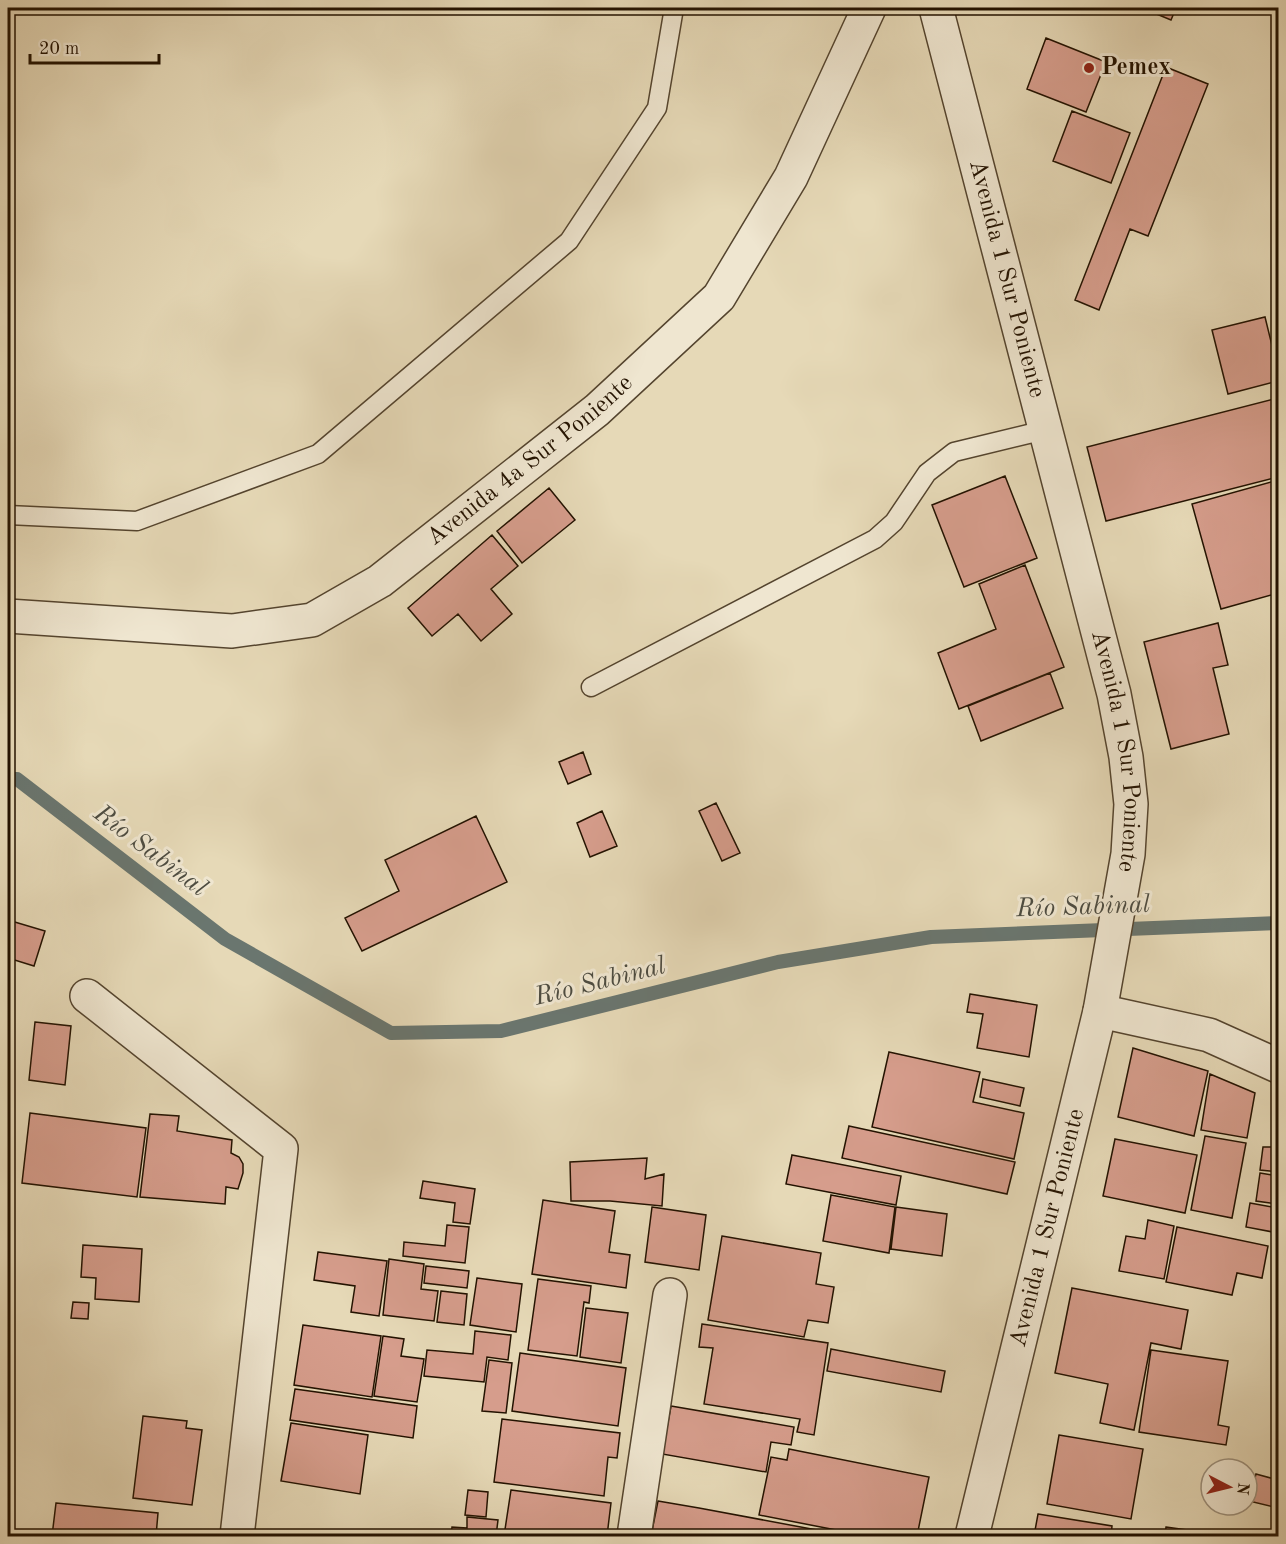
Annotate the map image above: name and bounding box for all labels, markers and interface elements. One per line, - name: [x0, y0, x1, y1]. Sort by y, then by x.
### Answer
- scale bar: [30, 27, 159, 65]
- text: 20 m: [39, 40, 79, 58]
- place label: Pemex: [1101, 56, 1171, 80]
- marker: Pemex: [1082, 61, 1096, 75]
- street label: Avenida 1 Sur Poniente: [964, 157, 1049, 401]
- street label: Avenida 4a Sur Poniente: [423, 371, 638, 551]
- street label: Avenida 1 Sur Poniente: [1086, 628, 1144, 874]
- water label: Río Sabinal: [88, 800, 212, 902]
- water label: Río Sabinal: [1014, 892, 1151, 922]
- water label: Río Sabinal: [531, 953, 669, 1011]
- street label: Avenida 1 Sur Poniente: [1007, 1106, 1089, 1350]
- north arrow: [1199, 1457, 1259, 1517]
- text: N: [1233, 1482, 1251, 1496]

